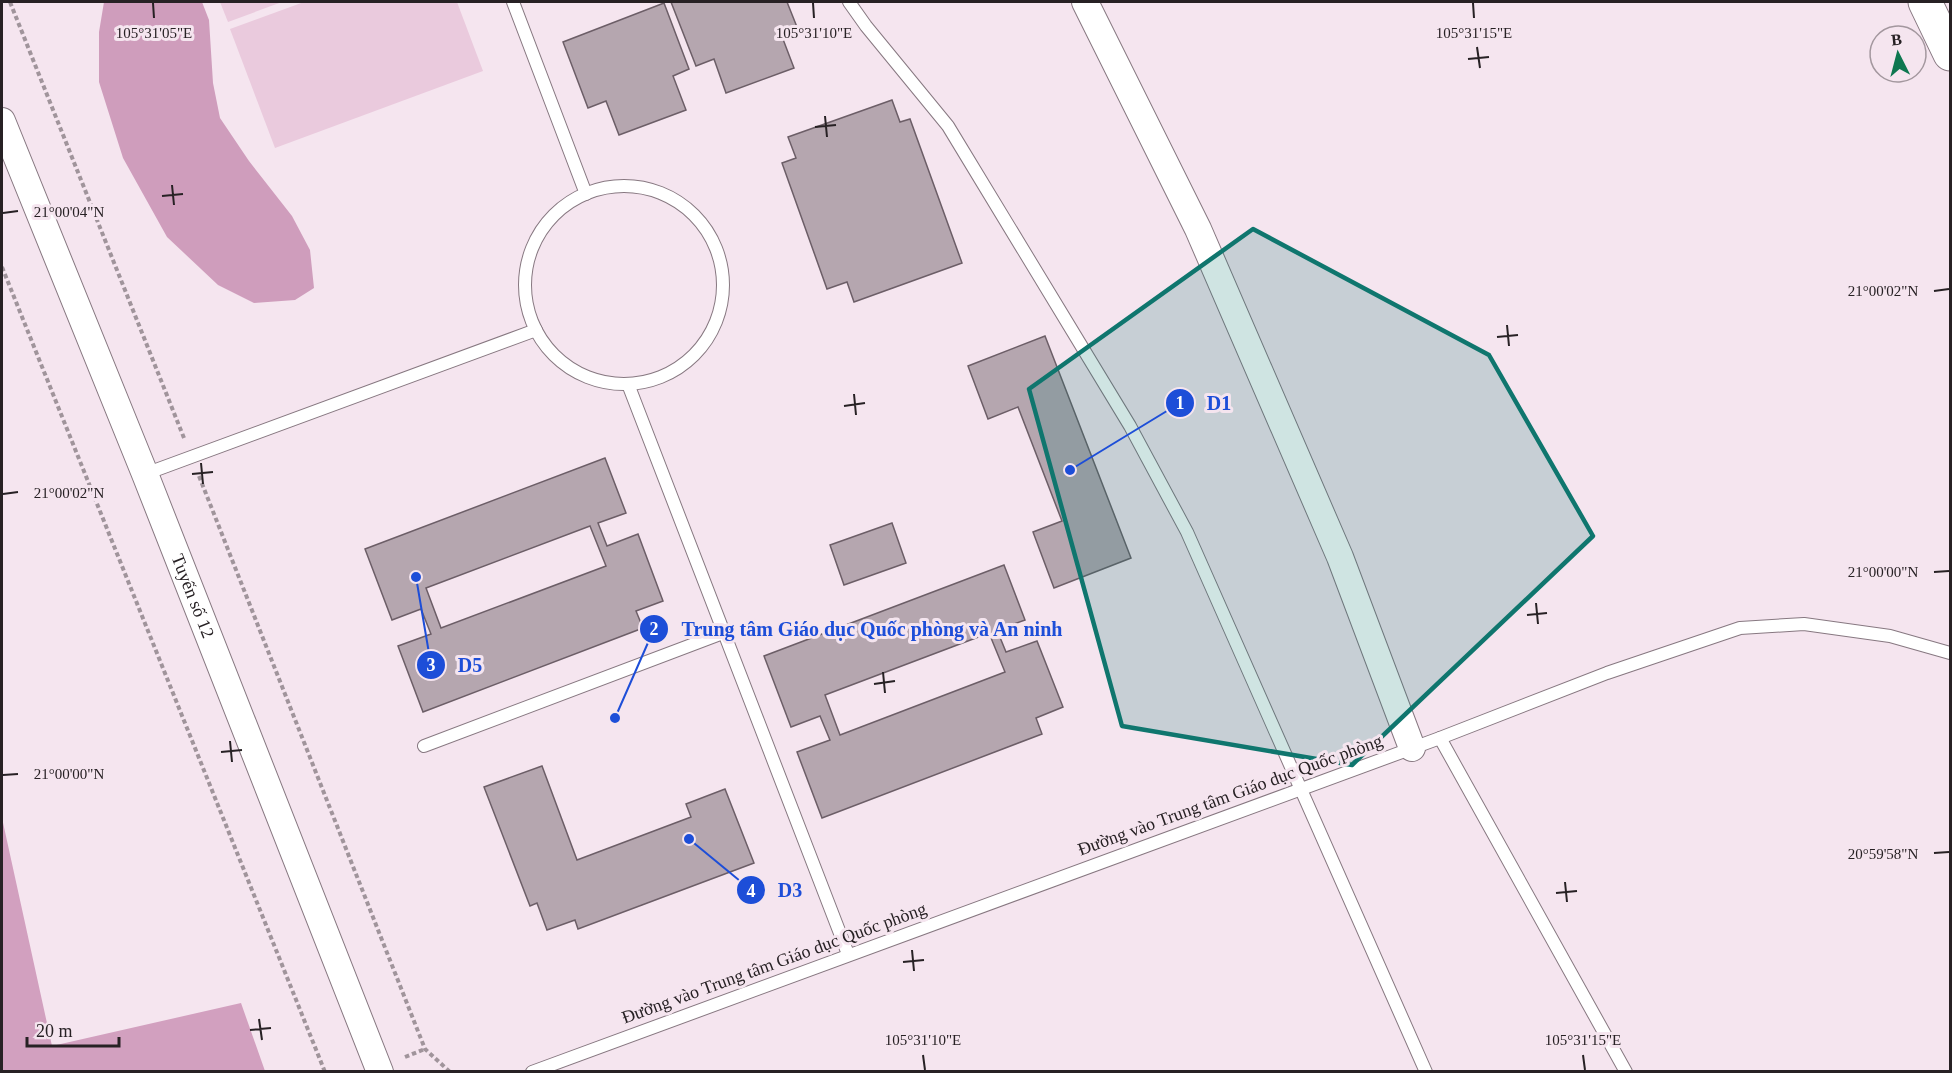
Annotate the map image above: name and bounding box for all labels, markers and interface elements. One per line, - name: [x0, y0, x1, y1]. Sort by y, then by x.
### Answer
- north arrow: [1868, 24, 1928, 84]
- text: 105°31'05"E: [116, 25, 192, 41]
- text: 105°31'10"E: [776, 25, 852, 41]
- text: 105°31'15"E: [1436, 25, 1512, 41]
- text: B: [1890, 31, 1903, 49]
- text: 21°00'04"N: [34, 204, 104, 220]
- text: 21°00'02"N: [1848, 283, 1918, 299]
- callout: D1: [1165, 384, 1243, 422]
- text: D1: [1207, 392, 1231, 414]
- text: 1: [1176, 393, 1185, 413]
- text: 21°00'02"N: [34, 485, 104, 501]
- street label: Tuyến số 12: [167, 551, 218, 641]
- text: 21°00'00"N: [1848, 564, 1918, 580]
- callout: Trung tâm Giáo dục Quốc phòng và An ninh: [639, 610, 1075, 648]
- text: Trung tâm Giáo dục Quốc phòng và An ninh: [682, 618, 1062, 641]
- text: 2: [650, 619, 659, 639]
- callout: D5: [416, 646, 495, 684]
- text: D5: [458, 654, 482, 676]
- text: 3: [427, 655, 436, 675]
- street label: Đường vào Trung tâm Giáo dục Quốc phòng: [1075, 730, 1385, 860]
- text: 21°00'00"N: [34, 766, 104, 782]
- text: 20°59'58"N: [1848, 846, 1918, 862]
- callout: D3: [736, 871, 814, 909]
- text: D3: [778, 879, 802, 901]
- text: 4: [747, 881, 756, 901]
- street label: Đường vào Trung tâm Giáo dục Quốc phòng: [619, 898, 929, 1028]
- scale bar: [27, 1010, 118, 1048]
- text: 20 m: [36, 1021, 73, 1041]
- text: 105°31'10"E: [885, 1032, 961, 1048]
- text: 105°31'15"E: [1545, 1032, 1621, 1048]

